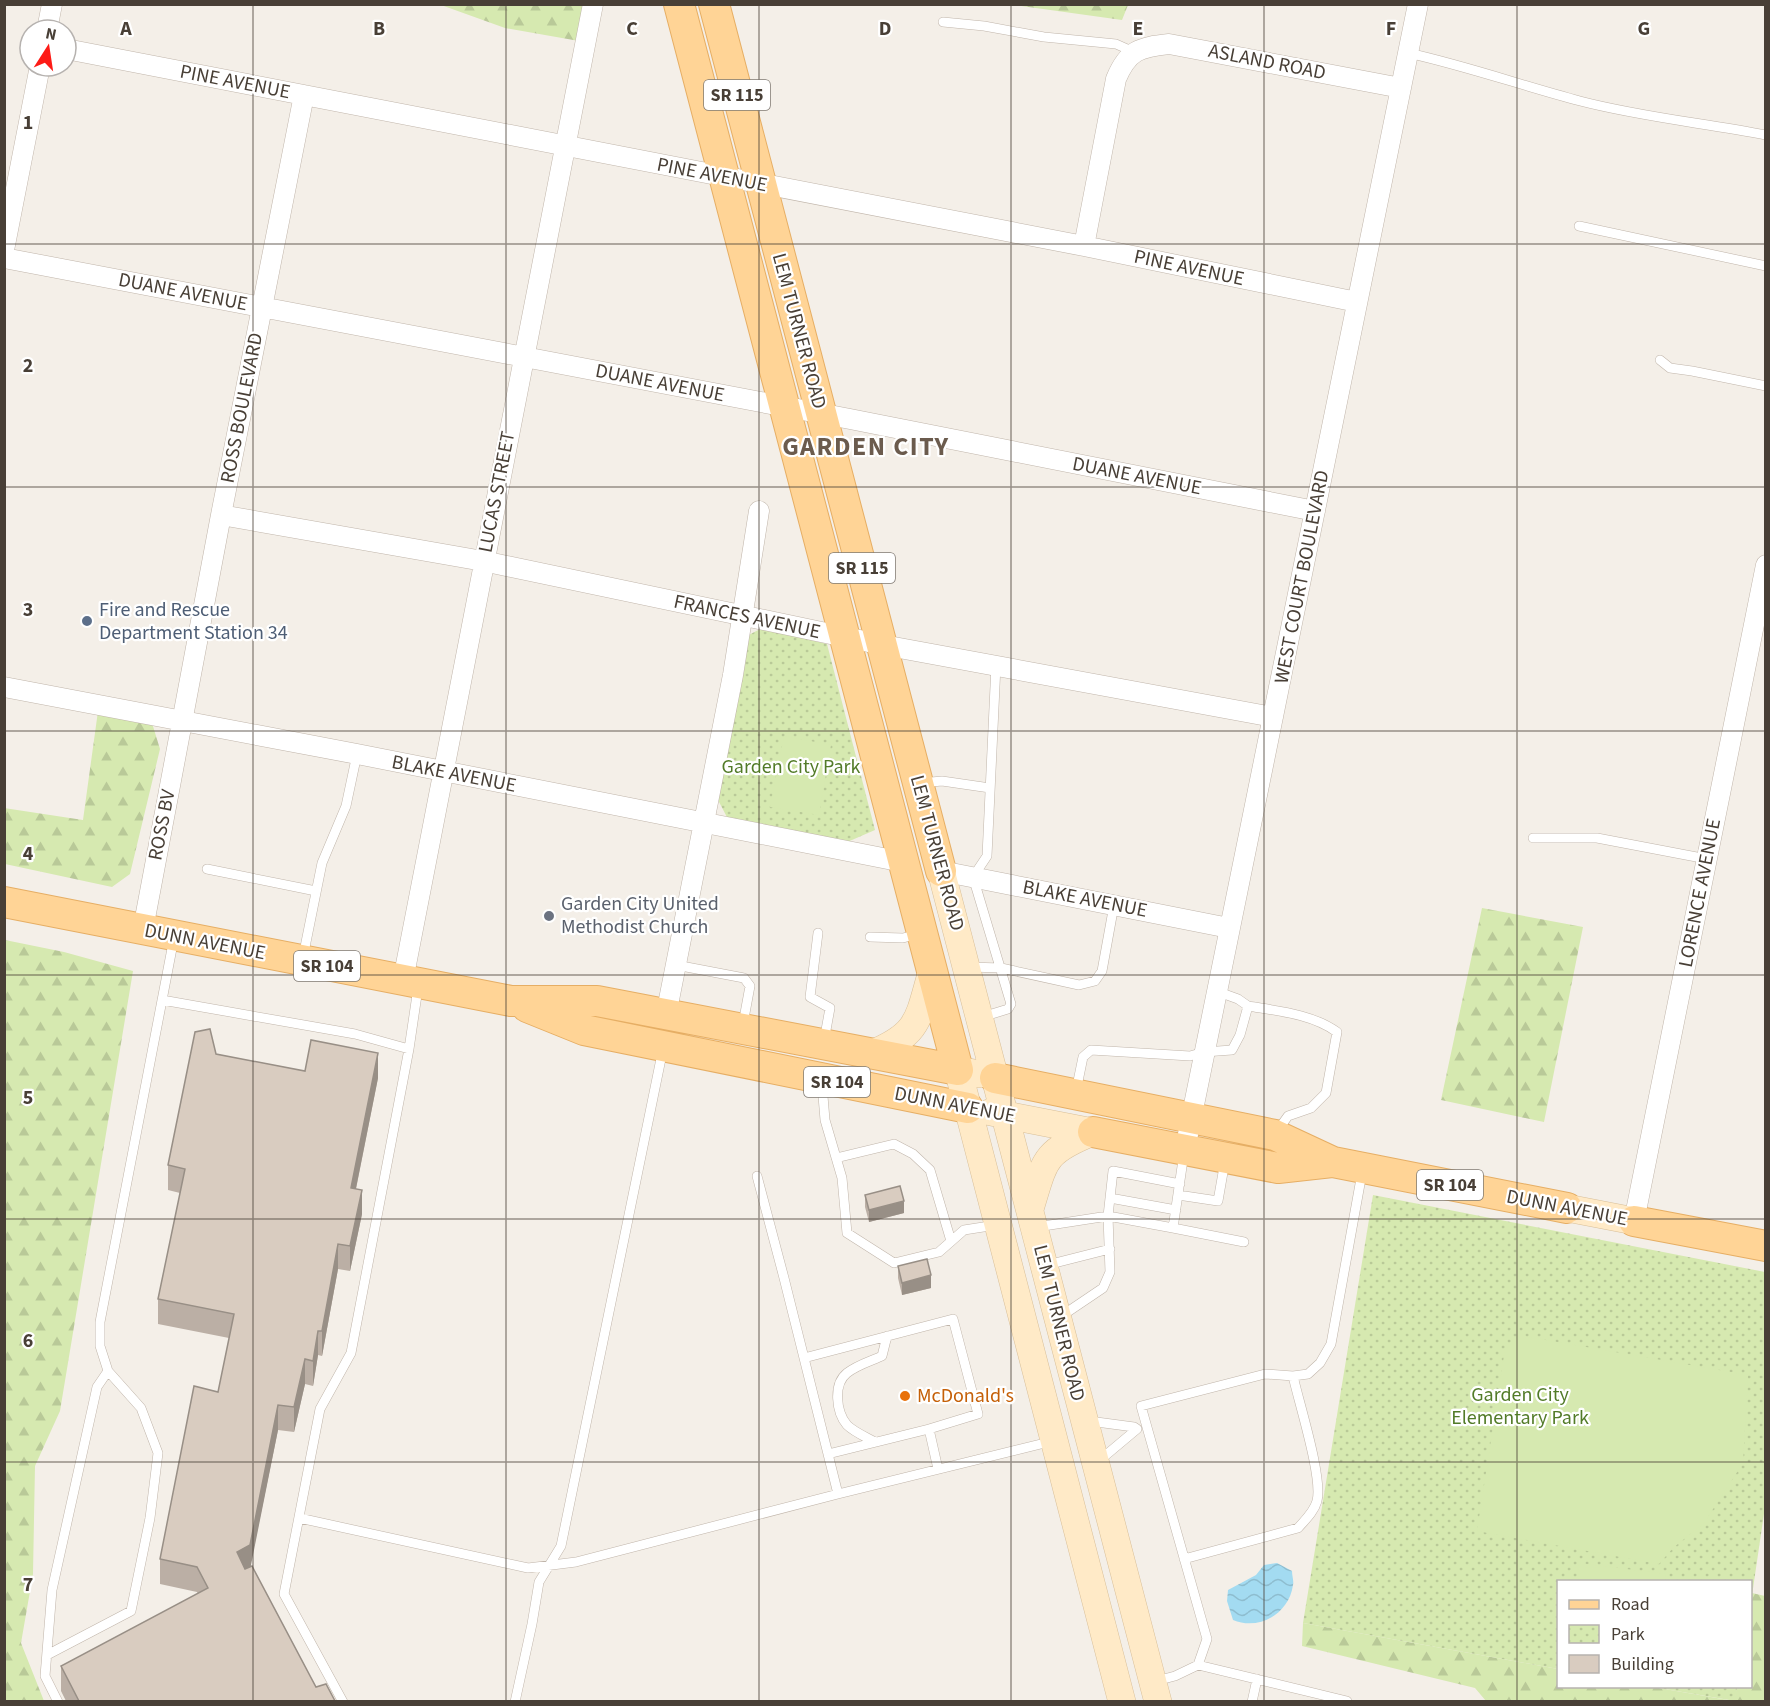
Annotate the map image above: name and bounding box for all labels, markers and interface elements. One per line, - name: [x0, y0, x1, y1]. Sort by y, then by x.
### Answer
- text: A: [119, 15, 132, 43]
- text: B: [373, 15, 385, 43]
- text: C: [626, 15, 638, 43]
- text: D: [879, 15, 891, 43]
- text: E: [1133, 15, 1143, 43]
- text: F: [1386, 15, 1396, 43]
- text: G: [1638, 15, 1650, 43]
- north arrow: [18, 18, 78, 78]
- text: N: [43, 22, 58, 46]
- street label: ASLAND ROAD: [1206, 37, 1328, 87]
- street label: PINE AVENUE: [177, 58, 293, 106]
- road number: SR 115: [704, 80, 770, 110]
- text: 1: [23, 109, 33, 137]
- street label: PINE AVENUE: [654, 151, 770, 199]
- street label: PINE AVENUE: [1131, 243, 1247, 293]
- street label: LEM TURNER ROAD: [765, 250, 833, 412]
- street label: DUANE AVENUE: [116, 266, 250, 318]
- street label: ROSS BOULEVARD: [214, 330, 270, 486]
- text: 2: [23, 352, 33, 380]
- street label: DUANE AVENUE: [593, 357, 727, 409]
- district label: GARDEN CITY: [782, 428, 950, 465]
- street label: LUCAS STREET: [472, 429, 523, 555]
- street label: DUANE AVENUE: [1070, 450, 1204, 502]
- street label: WEST COURT BOULEVARD: [1268, 468, 1336, 686]
- road number: SR 115: [829, 553, 895, 583]
- street label: FRANCES AVENUE: [671, 588, 823, 646]
- text: 3: [23, 596, 33, 624]
- place label: Fire and Rescue Department Station 34: [99, 596, 288, 647]
- marker: Fire and Rescue Department Station 34: [80, 614, 94, 628]
- street label: BLAKE AVENUE: [389, 748, 519, 800]
- park label: Garden City Park: [722, 753, 861, 781]
- street label: LEM TURNER ROAD: [903, 772, 971, 934]
- street label: ROSS BV: [141, 786, 183, 863]
- street label: LORENCE AVENUE: [1672, 816, 1728, 970]
- text: 4: [23, 840, 34, 868]
- street label: BLAKE AVENUE: [1020, 873, 1150, 925]
- place label: Garden City United Methodist Church: [561, 890, 719, 941]
- marker: Garden City United Methodist Church: [542, 909, 556, 923]
- street label: DUNN AVENUE: [142, 917, 268, 967]
- road number: SR 104: [294, 951, 360, 981]
- road number: SR 104: [804, 1067, 870, 1097]
- street label: DUNN AVENUE: [892, 1080, 1018, 1130]
- text: 5: [23, 1084, 33, 1112]
- road number: SR 104: [1417, 1170, 1483, 1200]
- street label: DUNN AVENUE: [1504, 1183, 1630, 1233]
- street label: LEM TURNER ROAD: [1026, 1242, 1092, 1404]
- text: 6: [23, 1327, 33, 1355]
- park label: Garden City Elementary Park: [1451, 1381, 1589, 1432]
- place label: McDonald's: [917, 1382, 1014, 1410]
- marker: McDonald's: [898, 1389, 912, 1403]
- text: 7: [23, 1571, 33, 1599]
- legend: [1557, 1580, 1752, 1688]
- text: Road: [1611, 1592, 1650, 1617]
- text: Park: [1611, 1622, 1645, 1647]
- text: Building: [1611, 1652, 1674, 1677]

